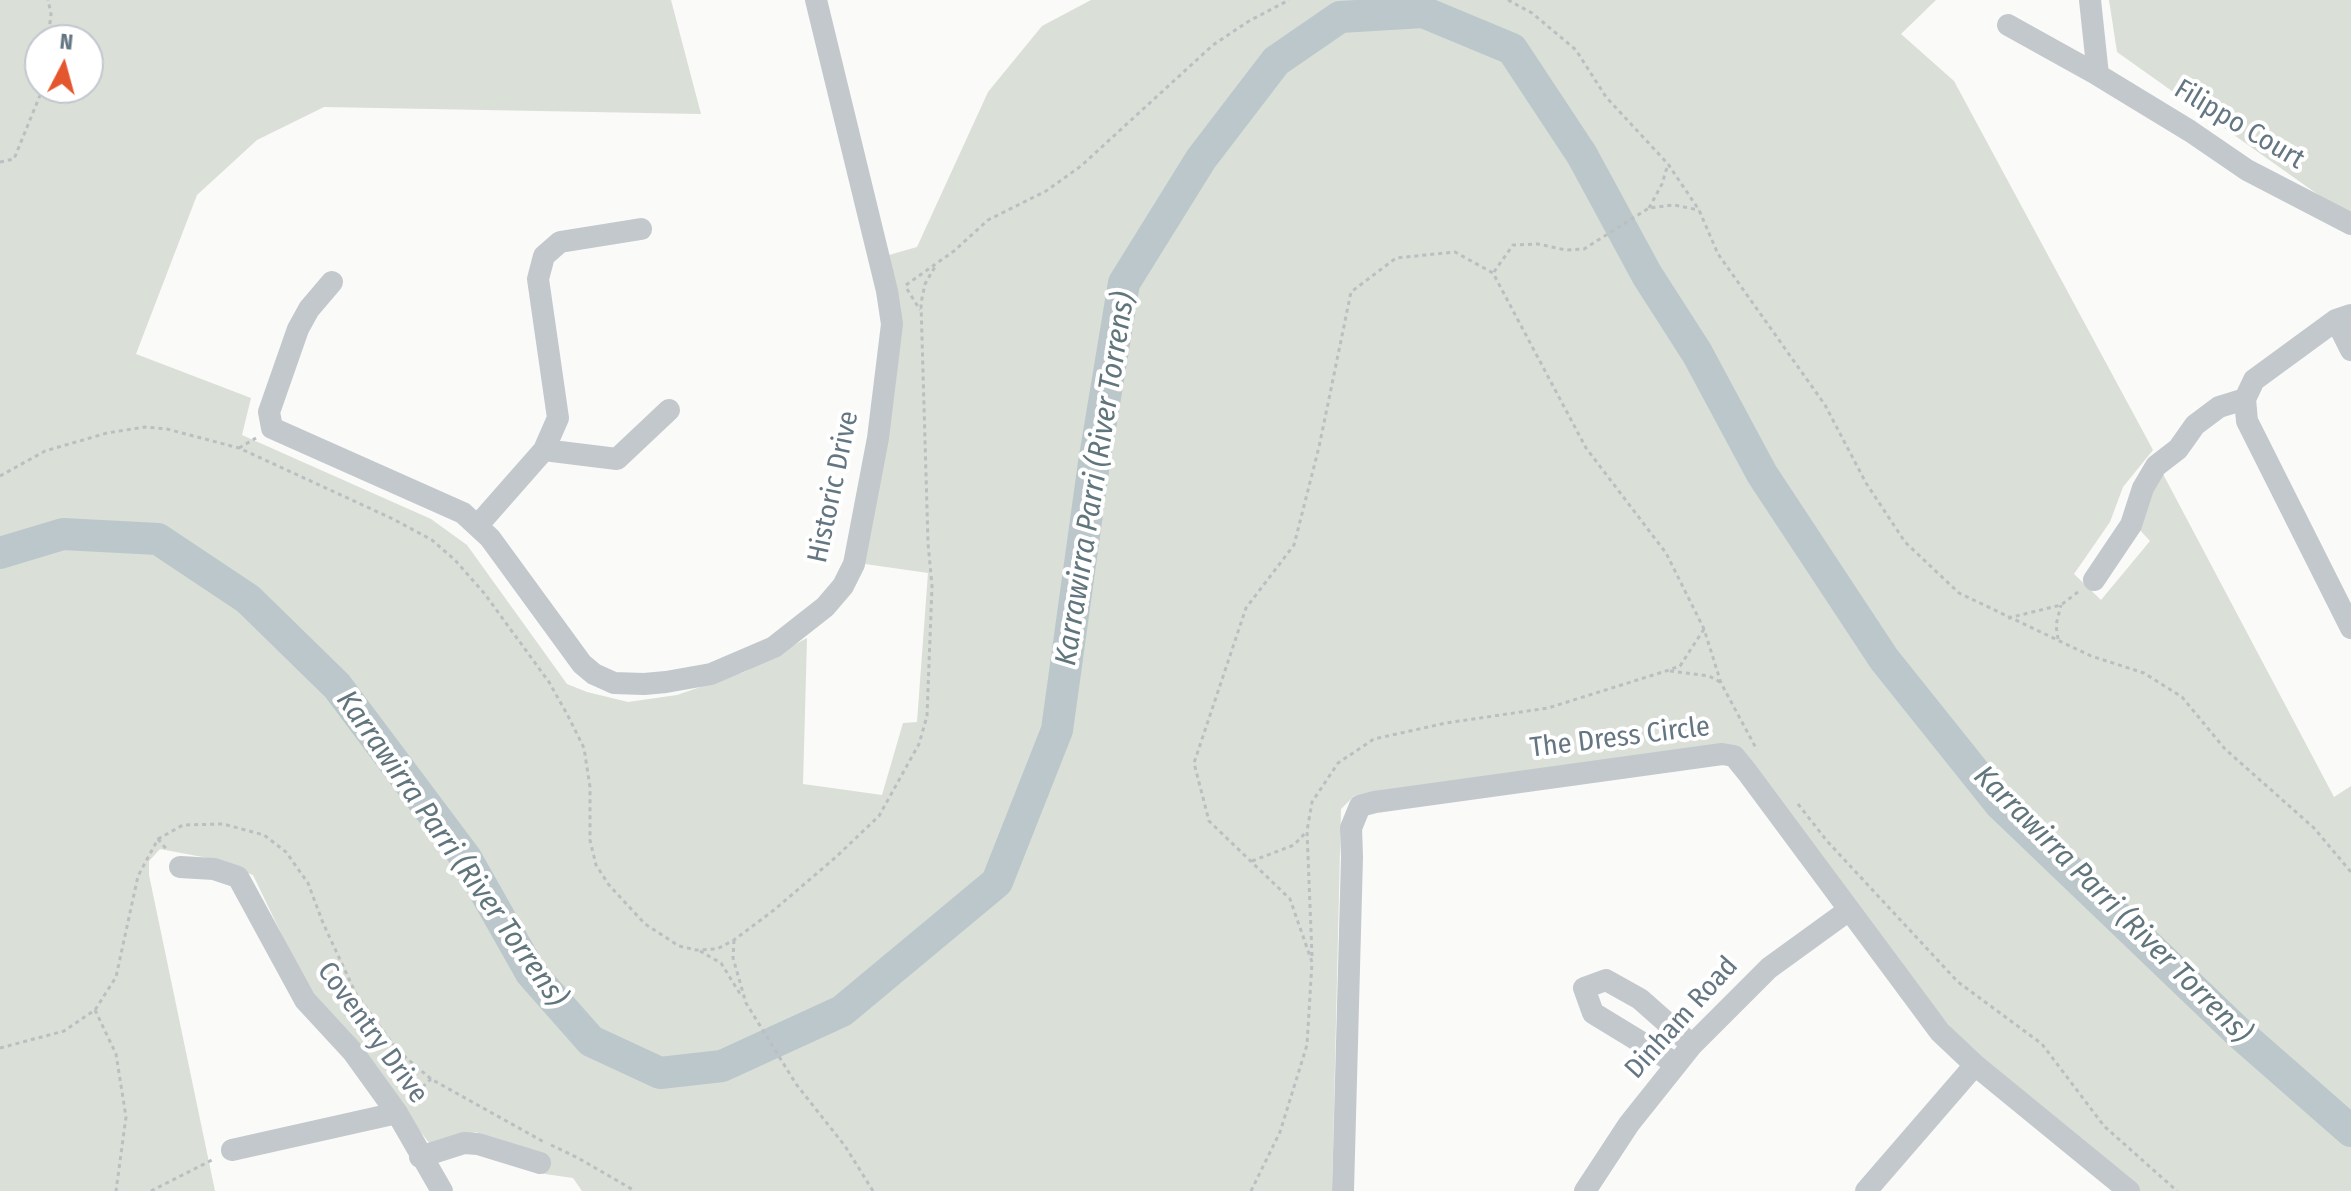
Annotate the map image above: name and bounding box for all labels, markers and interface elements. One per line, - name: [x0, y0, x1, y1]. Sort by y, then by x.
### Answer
- north arrow: [24, 24, 104, 104]
- text: N: [58, 28, 74, 56]
- street label: Filippo Court: [2168, 73, 2310, 177]
- water label: Karrawirra Parri (River Torrens): [1049, 290, 1143, 668]
- street label: Historic Drive: [802, 408, 866, 566]
- water label: Karrawirra Parri (River Torrens): [328, 684, 574, 1014]
- street label: The Dress Circle: [1528, 710, 1712, 766]
- water label: Karrawirra Parri (River Torrens): [1966, 759, 2258, 1051]
- street label: Dinham Road: [1618, 950, 1746, 1086]
- street label: Coventry Drive: [309, 956, 435, 1110]

